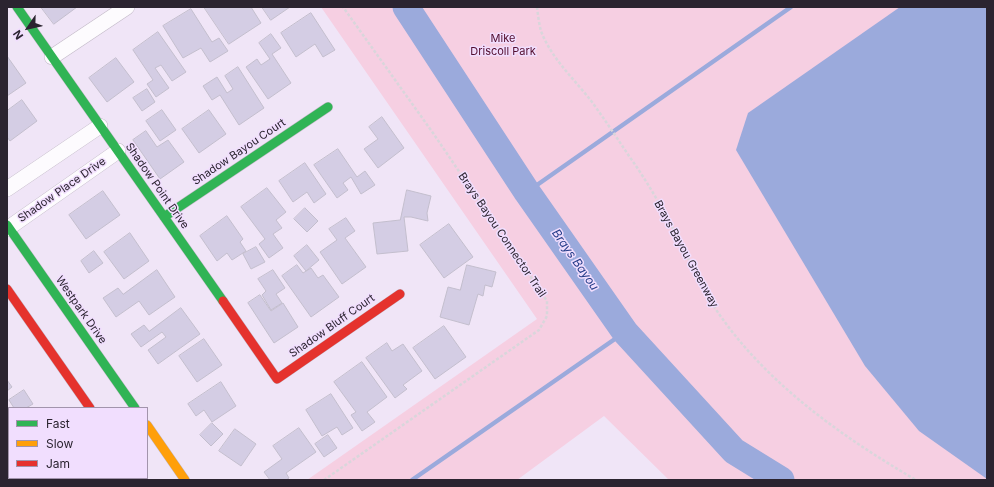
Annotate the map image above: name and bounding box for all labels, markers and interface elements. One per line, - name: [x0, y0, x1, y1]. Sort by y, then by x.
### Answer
- north arrow: [8, 8, 48, 48]
- text: N: [10, 27, 26, 42]
- park label: Mike Driscoll Park: [470, 32, 536, 58]
- street label: Shadow Bayou Court: [190, 116, 288, 188]
- street label: Shadow Point Drive: [122, 141, 192, 231]
- street label: Shadow Place Drive: [16, 155, 108, 225]
- street label: Brays Bayou Connector Trail: [455, 170, 549, 300]
- street label: Brays Bayou Greenway: [651, 198, 721, 310]
- water label: Brays Bayou: [549, 227, 601, 293]
- street label: Westpark Drive: [53, 274, 109, 346]
- street label: Shadow Bluff Court: [287, 292, 377, 360]
- legend: [8, 407, 148, 479]
- text: Fast: [46, 416, 70, 431]
- text: Slow: [46, 436, 73, 451]
- text: Jam: [46, 456, 70, 471]

